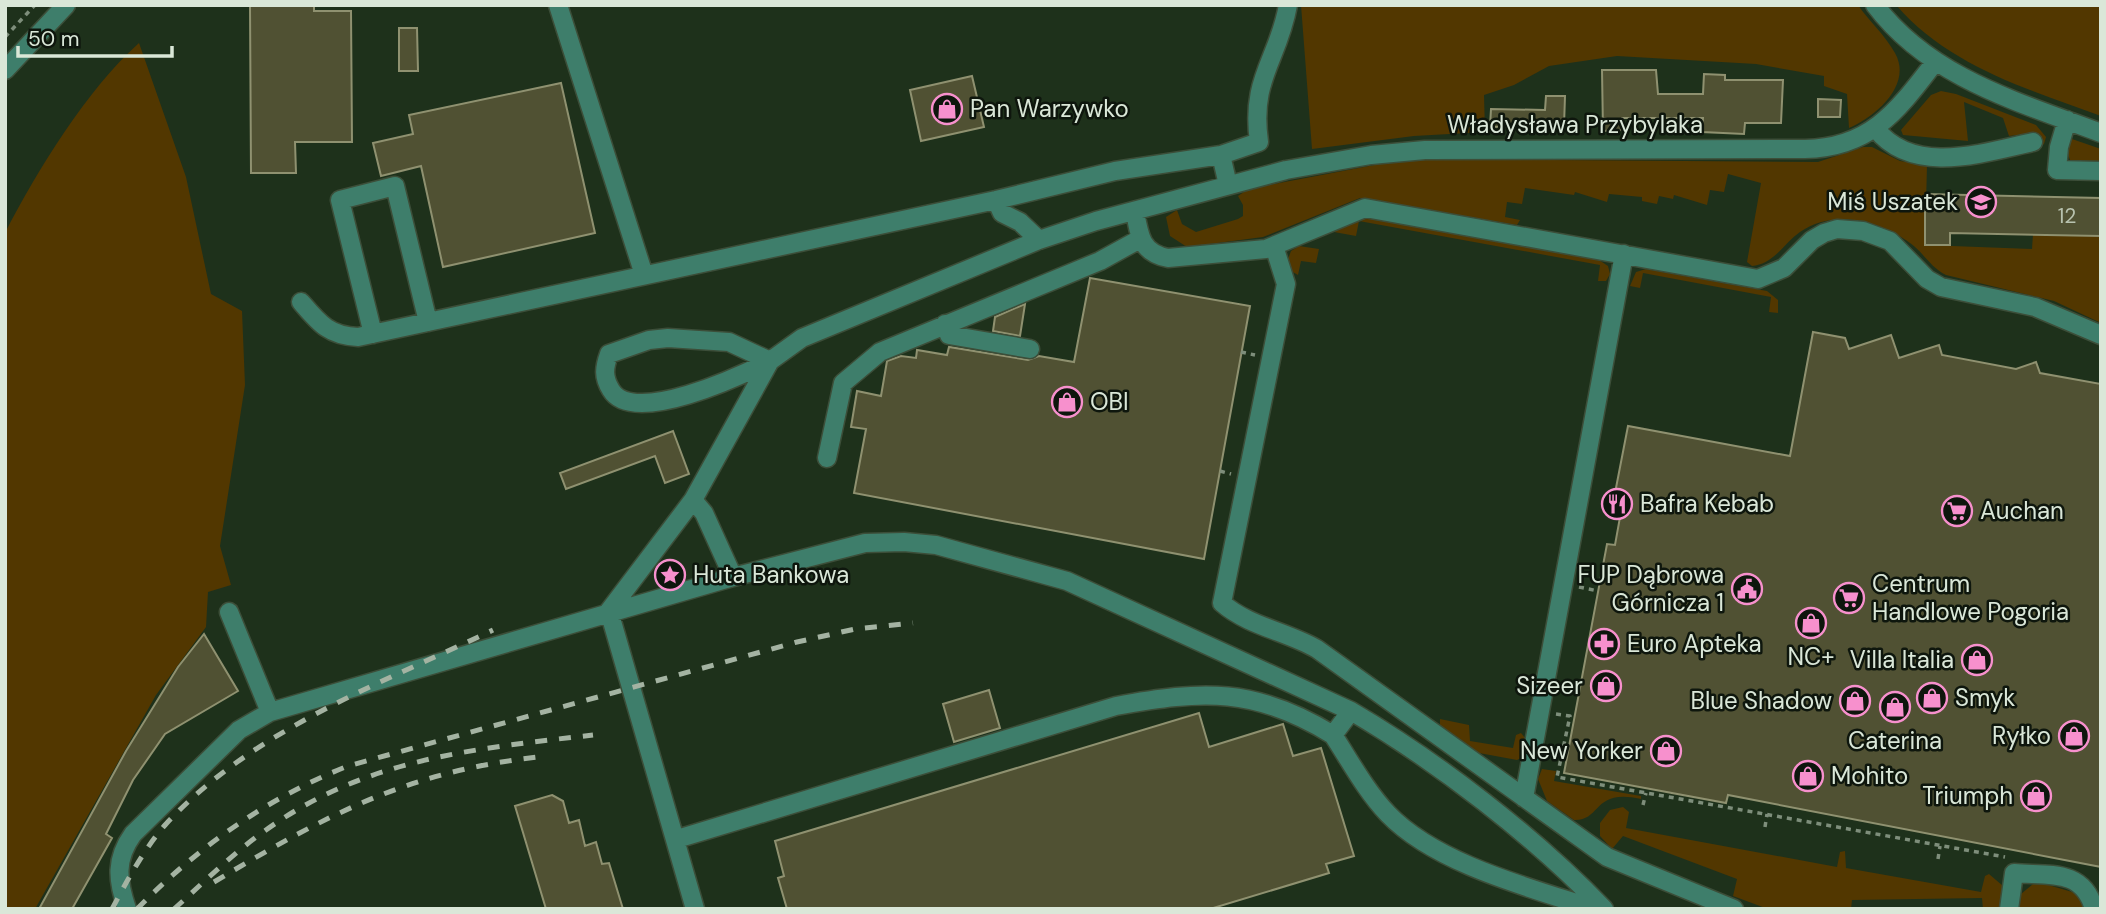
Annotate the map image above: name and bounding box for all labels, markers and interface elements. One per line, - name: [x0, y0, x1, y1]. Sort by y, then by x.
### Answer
- scale bar: [18, 14, 172, 58]
- text: 50 m: [28, 25, 79, 53]
- shop icon: Pan Warzywko: [930, 92, 964, 126]
- place label: Pan Warzywko: [970, 93, 1129, 124]
- street label: Władysława Przybylaka: [1447, 109, 1703, 140]
- school or university icon: Miś Uszatek: [1964, 185, 1998, 219]
- place label: Miś Uszatek: [1827, 186, 1958, 217]
- house number: 12: [2058, 202, 2076, 230]
- shop icon: OBI: [1050, 385, 1084, 419]
- place label: OBI: [1090, 386, 1129, 417]
- restaurant icon: Bafra Kebab: [1600, 487, 1634, 521]
- place label: Bafra Kebab: [1640, 488, 1774, 519]
- supermarket icon: Auchan: [1940, 494, 1974, 528]
- place label: Auchan: [1980, 495, 2064, 526]
- place icon: Huta Bankowa: [653, 558, 687, 592]
- place label: Huta Bankowa: [693, 559, 849, 590]
- place label: FUP Dąbrowa Górnicza 1: [1577, 559, 1724, 618]
- place label: Centrum Handlowe Pogoria: [1872, 568, 2069, 627]
- public building icon: FUP Dąbrowa Górnicza 1: [1730, 572, 1764, 606]
- supermarket icon: Centrum Handlowe Pogoria: [1832, 581, 1866, 615]
- shop icon: NC+: [1794, 606, 1828, 640]
- pharmacy icon: Euro Apteka: [1587, 627, 1621, 661]
- place label: Euro Apteka: [1627, 628, 1762, 659]
- place label: NC+: [1788, 641, 1835, 672]
- shop icon: Villa Italia: [1960, 643, 1994, 677]
- place label: Villa Italia: [1850, 644, 1954, 675]
- shop icon: Sizeer: [1589, 669, 1623, 703]
- place label: Sizeer: [1516, 670, 1583, 701]
- shop icon: Smyk: [1915, 681, 1949, 715]
- place label: Smyk: [1955, 682, 2015, 713]
- shop icon: Blue Shadow: [1838, 684, 1872, 718]
- place label: Blue Shadow: [1690, 685, 1832, 716]
- shop icon: Caterina: [1878, 690, 1912, 724]
- shop icon: Ryłko: [2057, 719, 2091, 753]
- place label: Ryłko: [1992, 720, 2051, 751]
- place label: Caterina: [1848, 725, 1942, 756]
- shop icon: New Yorker: [1649, 734, 1683, 768]
- place label: New Yorker: [1520, 735, 1643, 766]
- shop icon: Mohito: [1791, 759, 1825, 793]
- place label: Mohito: [1831, 760, 1908, 791]
- shop icon: Triumph: [2019, 779, 2053, 813]
- place label: Triumph: [1922, 780, 2013, 811]

